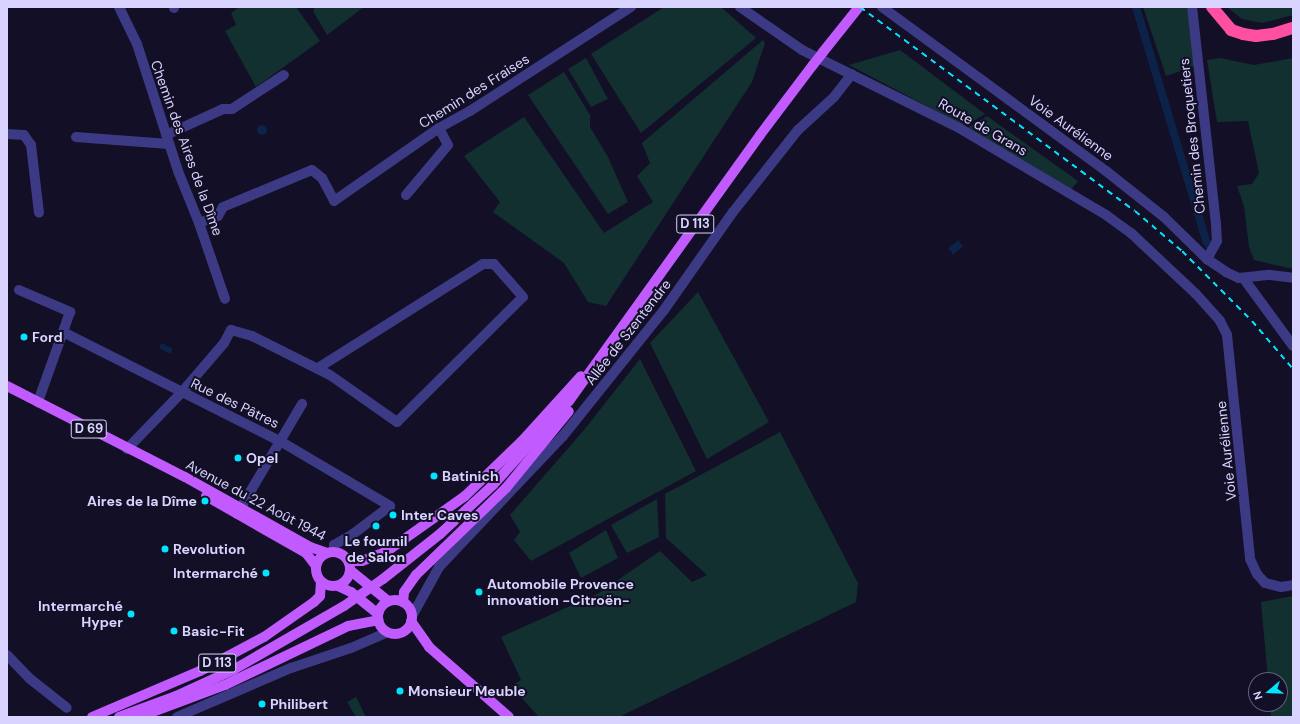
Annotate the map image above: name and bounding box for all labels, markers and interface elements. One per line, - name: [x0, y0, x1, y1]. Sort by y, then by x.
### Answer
- street label: Chemin des Fraises: [416, 50, 532, 132]
- street label: Chemin des Broquetiers: [1175, 57, 1209, 215]
- street label: Chemin des Aires de la Dîme: [147, 58, 227, 238]
- street label: Voie Aurélienne: [1025, 92, 1117, 164]
- street label: Route de Grans: [935, 95, 1031, 159]
- road number: D 113: [676, 213, 714, 235]
- street label: Allée de Szentendre: [582, 276, 674, 388]
- place label: Ford: [32, 329, 63, 345]
- marker: Ford: [19, 332, 29, 342]
- street label: Rue des Pâtres: [188, 374, 282, 432]
- street label: Voie Aurélienne: [1212, 400, 1240, 502]
- road number: D 69: [70, 418, 108, 440]
- place label: Opel: [246, 450, 278, 466]
- marker: Opel: [233, 453, 243, 463]
- street label: Avenue du 22 Août 1944: [183, 456, 329, 544]
- place label: Batinich: [442, 468, 499, 484]
- marker: Batinich: [429, 471, 439, 481]
- place label: Aires de la Dîme: [87, 493, 197, 509]
- marker: Aires de la Dîme: [200, 496, 210, 506]
- place label: Inter Caves: [401, 507, 479, 523]
- marker: Inter Caves: [388, 510, 398, 520]
- marker: Le fournil de Salon: [371, 521, 381, 531]
- place label: Le fournil de Salon: [344, 533, 408, 566]
- place label: Revolution: [173, 541, 245, 557]
- marker: Revolution: [160, 544, 170, 554]
- place label: Intermarché: [173, 565, 258, 581]
- marker: Intermarché: [261, 568, 271, 578]
- place label: Automobile Provence innovation -Citroën-: [487, 576, 634, 608]
- marker: Automobile Provence innovation -Citroën-: [474, 587, 484, 597]
- place label: Intermarché Hyper: [38, 598, 123, 630]
- marker: Intermarché Hyper: [126, 609, 136, 619]
- place label: Basic-Fit: [182, 623, 245, 639]
- marker: Basic-Fit: [169, 626, 179, 636]
- road number: D 113: [198, 652, 236, 674]
- north arrow: [1248, 672, 1288, 712]
- place label: Monsieur Meuble: [408, 683, 526, 699]
- marker: Monsieur Meuble: [395, 686, 405, 696]
- text: N: [1250, 690, 1266, 702]
- place label: Philibert: [270, 696, 328, 712]
- marker: Philibert: [257, 699, 267, 709]

